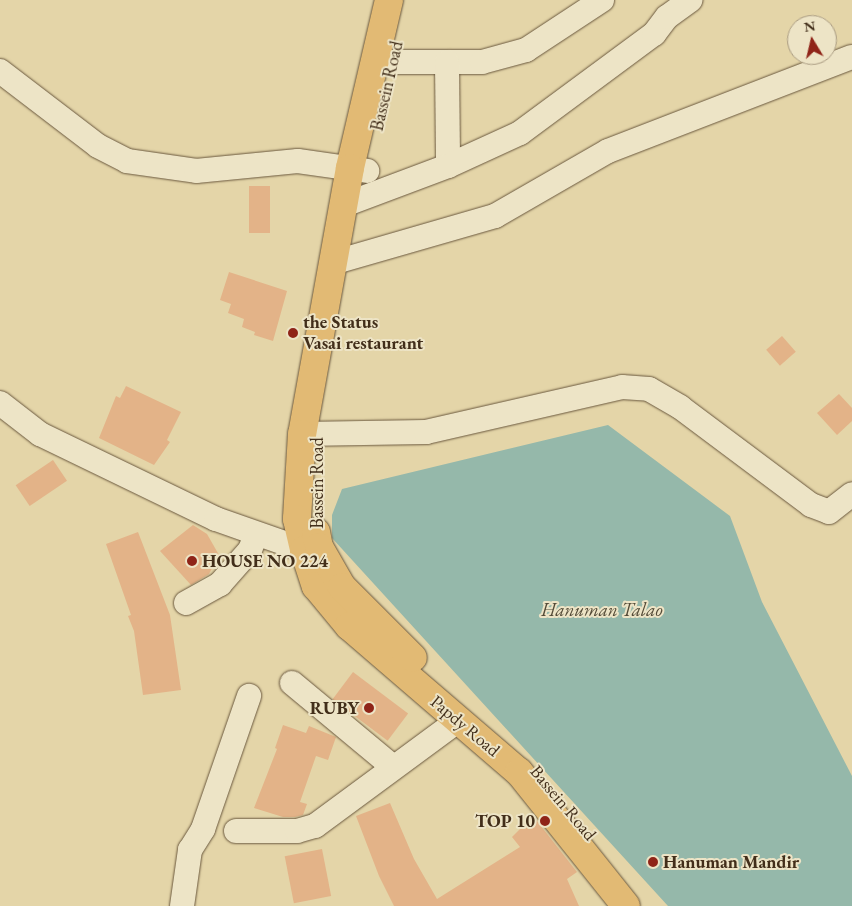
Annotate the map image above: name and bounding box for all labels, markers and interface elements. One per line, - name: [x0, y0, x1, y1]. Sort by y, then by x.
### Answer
- north arrow: [787, 15, 837, 65]
- text: N: [803, 16, 817, 36]
- street label: Bassein Road: [366, 39, 408, 133]
- place label: the Status Vasai restaurant: [303, 312, 423, 354]
- marker: the Status Vasai restaurant: [287, 327, 299, 339]
- street label: Bassein Road: [306, 437, 328, 529]
- place label: HOUSE NO 224: [202, 550, 328, 572]
- marker: HOUSE NO 224: [186, 555, 198, 567]
- water label: Hanuman Talao: [541, 599, 663, 621]
- street label: Papdy Road: [426, 691, 504, 761]
- place label: RUBY: [310, 697, 359, 719]
- marker: RUBY: [363, 702, 375, 714]
- street label: Bassein Road: [525, 761, 601, 845]
- place label: TOP 10: [475, 810, 535, 832]
- marker: TOP 10: [539, 815, 551, 827]
- place label: Hanuman Mandir: [663, 851, 799, 873]
- marker: Hanuman Mandir: [647, 856, 659, 868]

